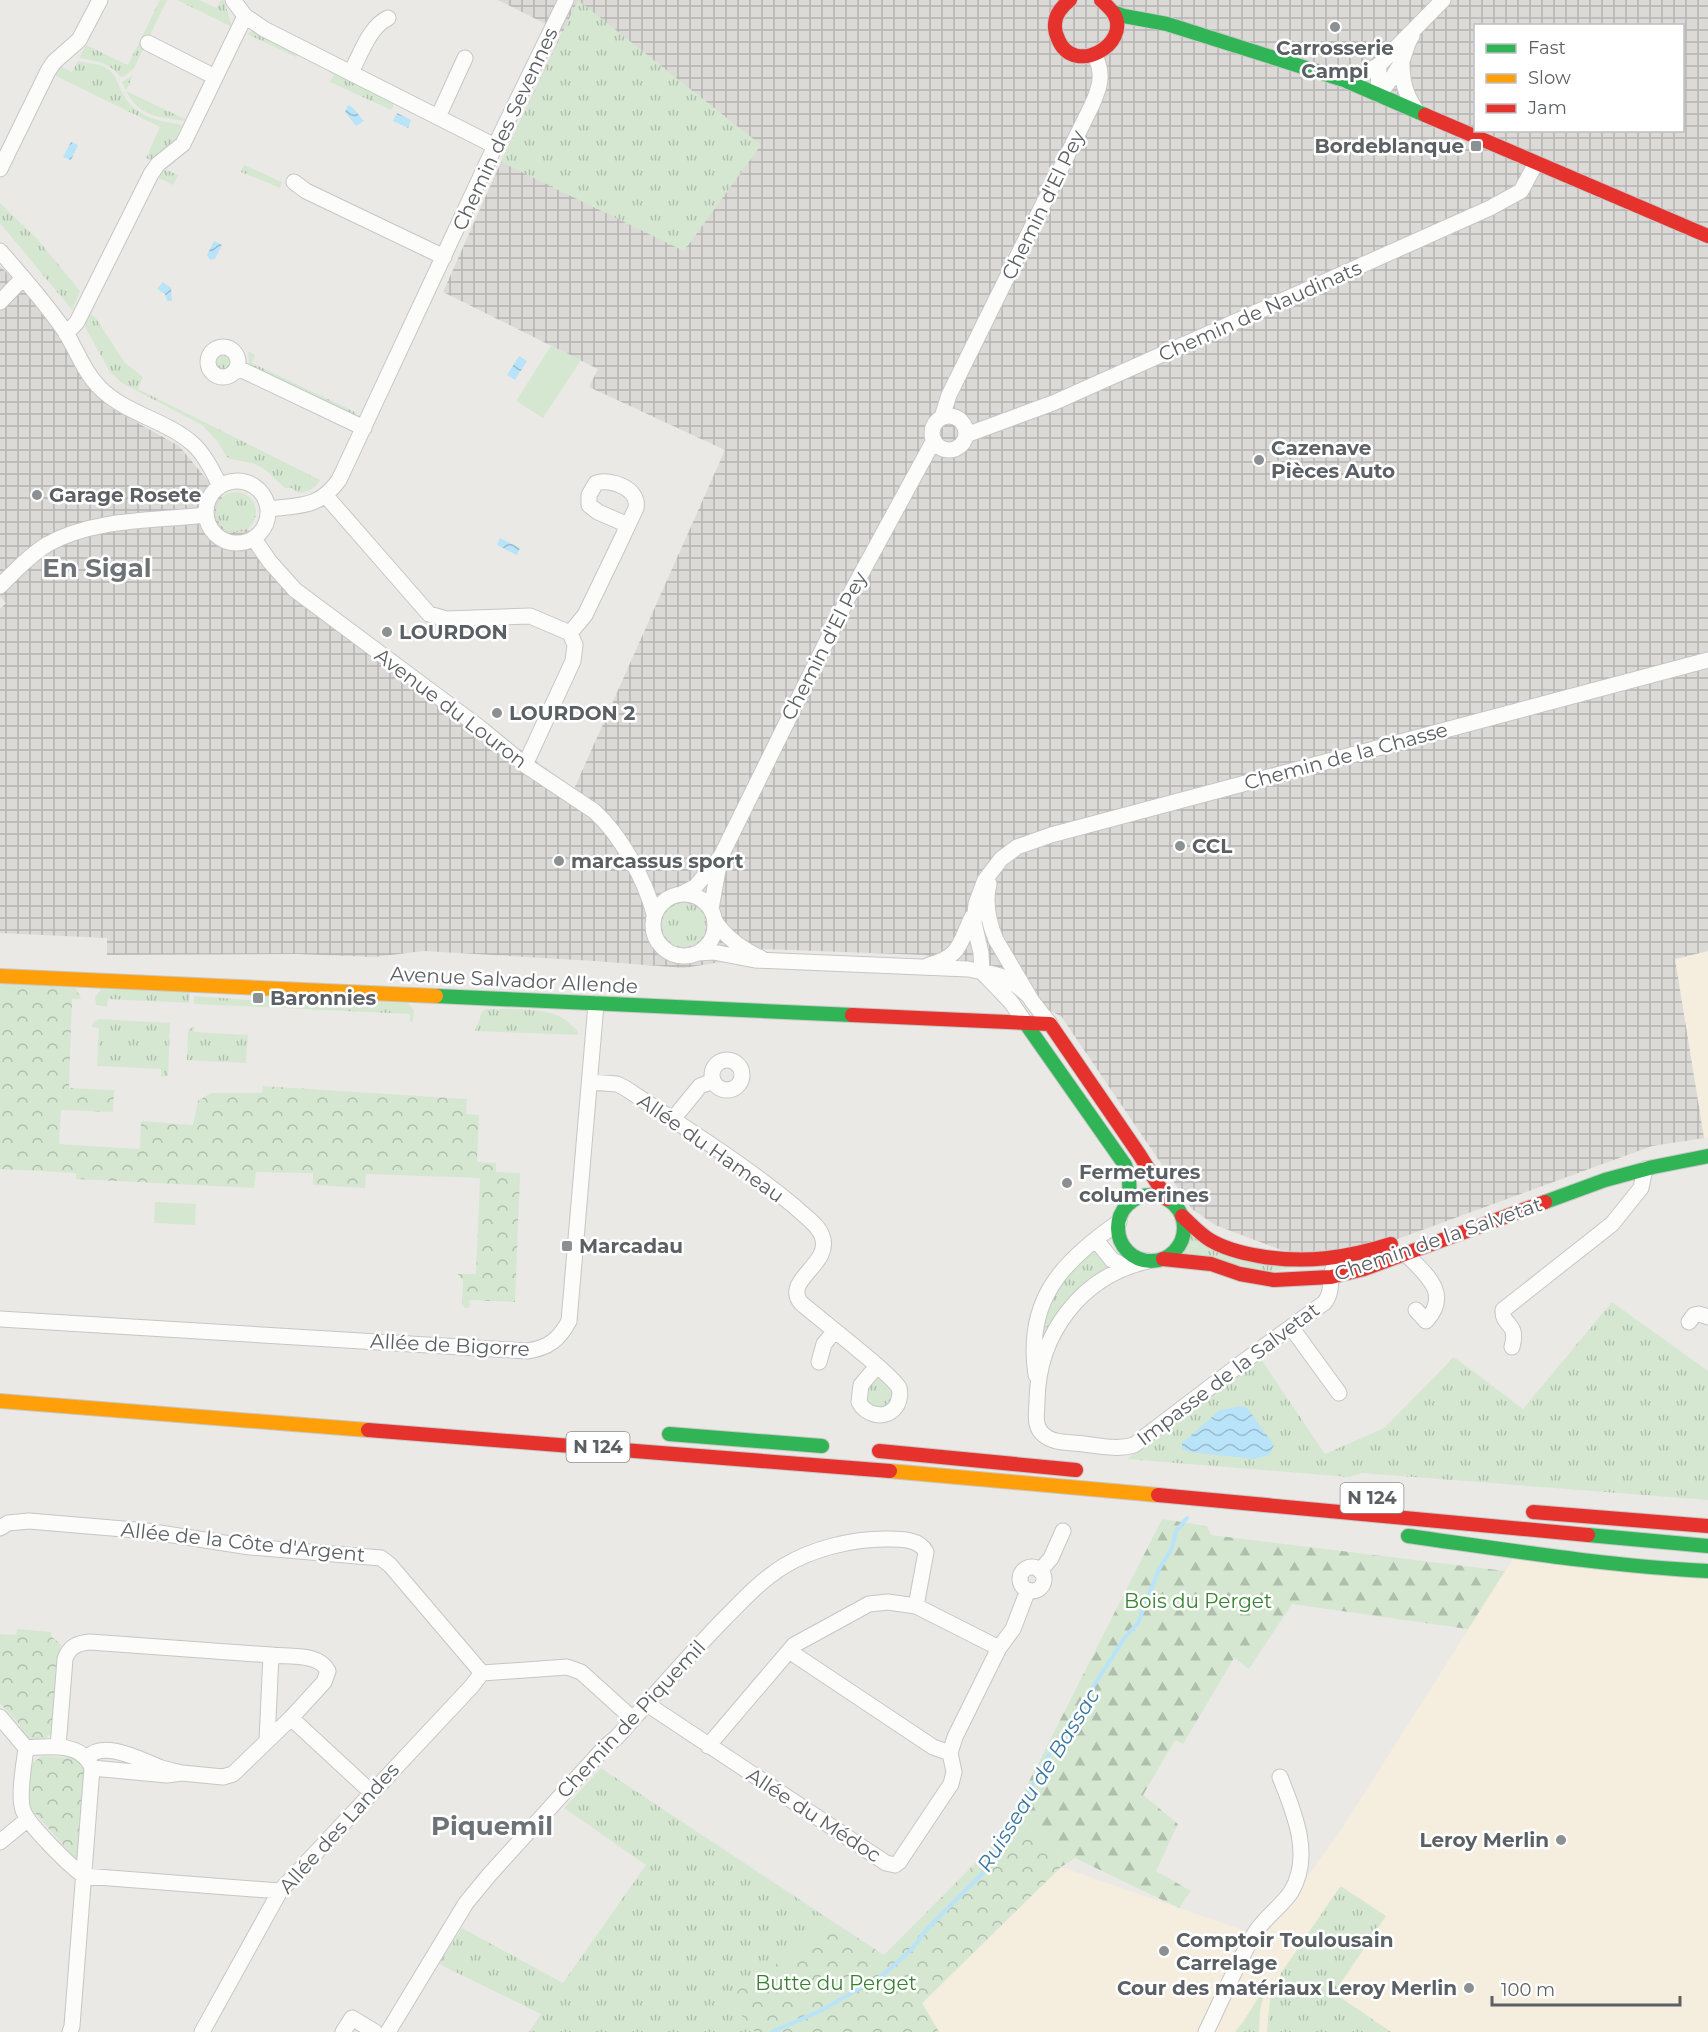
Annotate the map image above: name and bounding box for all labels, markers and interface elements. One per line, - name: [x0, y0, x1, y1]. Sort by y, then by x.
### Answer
- marker: Carrosserie Campi: [1328, 20, 1342, 34]
- street label: Chemin des Sevennes: [447, 23, 563, 234]
- legend: [1474, 24, 1684, 132]
- place label: Carrosserie Campi: [1276, 36, 1394, 83]
- text: Fast: [1528, 37, 1566, 59]
- text: Slow: [1528, 67, 1571, 89]
- text: Jam: [1527, 97, 1567, 119]
- street label: Chemin d'El Pey: [996, 126, 1090, 284]
- place label: Bordeblanque: [1314, 134, 1464, 158]
- marker: Bordeblanque: [1469, 139, 1483, 153]
- street label: Chemin de Naudinats: [1155, 255, 1365, 367]
- place label: Cazenave Pièces Auto: [1271, 436, 1395, 483]
- marker: Cazenave Pièces Auto: [1252, 453, 1266, 467]
- place label: Garage Rosete: [49, 483, 201, 507]
- marker: Garage Rosete: [30, 488, 44, 502]
- district label: En Sigal: [42, 552, 152, 584]
- street label: Chemin d'El Pey: [776, 568, 872, 724]
- place label: LOURDON: [399, 620, 508, 644]
- marker: LOURDON: [380, 625, 394, 639]
- street label: Avenue du Louron: [370, 643, 532, 773]
- place label: LOURDON 2: [509, 701, 635, 725]
- marker: LOURDON 2: [490, 706, 504, 720]
- street label: Chemin de la Chasse: [1242, 717, 1450, 795]
- place label: CCL: [1192, 834, 1232, 858]
- marker: CCL: [1173, 839, 1187, 853]
- place label: marcassus sport: [571, 849, 744, 873]
- marker: marcassus sport: [552, 854, 566, 868]
- street label: Avenue Salvador Allende: [389, 962, 639, 998]
- place label: Baronnies: [270, 986, 376, 1010]
- marker: Baronnies: [251, 991, 265, 1005]
- street label: Allée du Hameau: [633, 1089, 789, 1207]
- place label: Fermetures columerines: [1079, 1160, 1209, 1207]
- marker: Fermetures columerines: [1060, 1176, 1074, 1190]
- street label: Chemin de la Salvetat: [1331, 1192, 1545, 1286]
- place label: Marcadau: [579, 1234, 683, 1258]
- marker: Marcadau: [560, 1239, 574, 1253]
- street label: Impasse de la Salvetat: [1132, 1297, 1324, 1451]
- street label: Allée de Bigorre: [370, 1329, 530, 1361]
- road number: N 124: [566, 1432, 630, 1462]
- road number: N 124: [1340, 1483, 1404, 1513]
- street label: Allée de la Côte d'Argent: [120, 1517, 366, 1567]
- park label: Bois du Perget: [1124, 1589, 1272, 1613]
- street label: Chemin de Piquemil: [552, 1635, 710, 1803]
- water label: Ruisseau de Bassac: [971, 1684, 1105, 1876]
- street label: Allée des Landes: [274, 1758, 404, 1898]
- street label: Allée du Médoc: [742, 1763, 886, 1867]
- district label: Piquemil: [431, 1810, 553, 1842]
- place label: Leroy Merlin: [1419, 1828, 1549, 1852]
- marker: Leroy Merlin: [1554, 1833, 1568, 1847]
- place label: Comptoir Toulousain Carrelage: [1176, 1928, 1394, 1975]
- marker: Comptoir Toulousain Carrelage: [1157, 1944, 1171, 1958]
- scale bar: [1492, 1969, 1680, 2007]
- park label: Butte du Perget: [755, 1971, 917, 1995]
- place label: Cour des matériaux Leroy Merlin: [1117, 1976, 1457, 2000]
- text: 100 m: [1501, 1979, 1555, 2001]
- marker: Cour des matériaux Leroy Merlin: [1462, 1981, 1476, 1995]

